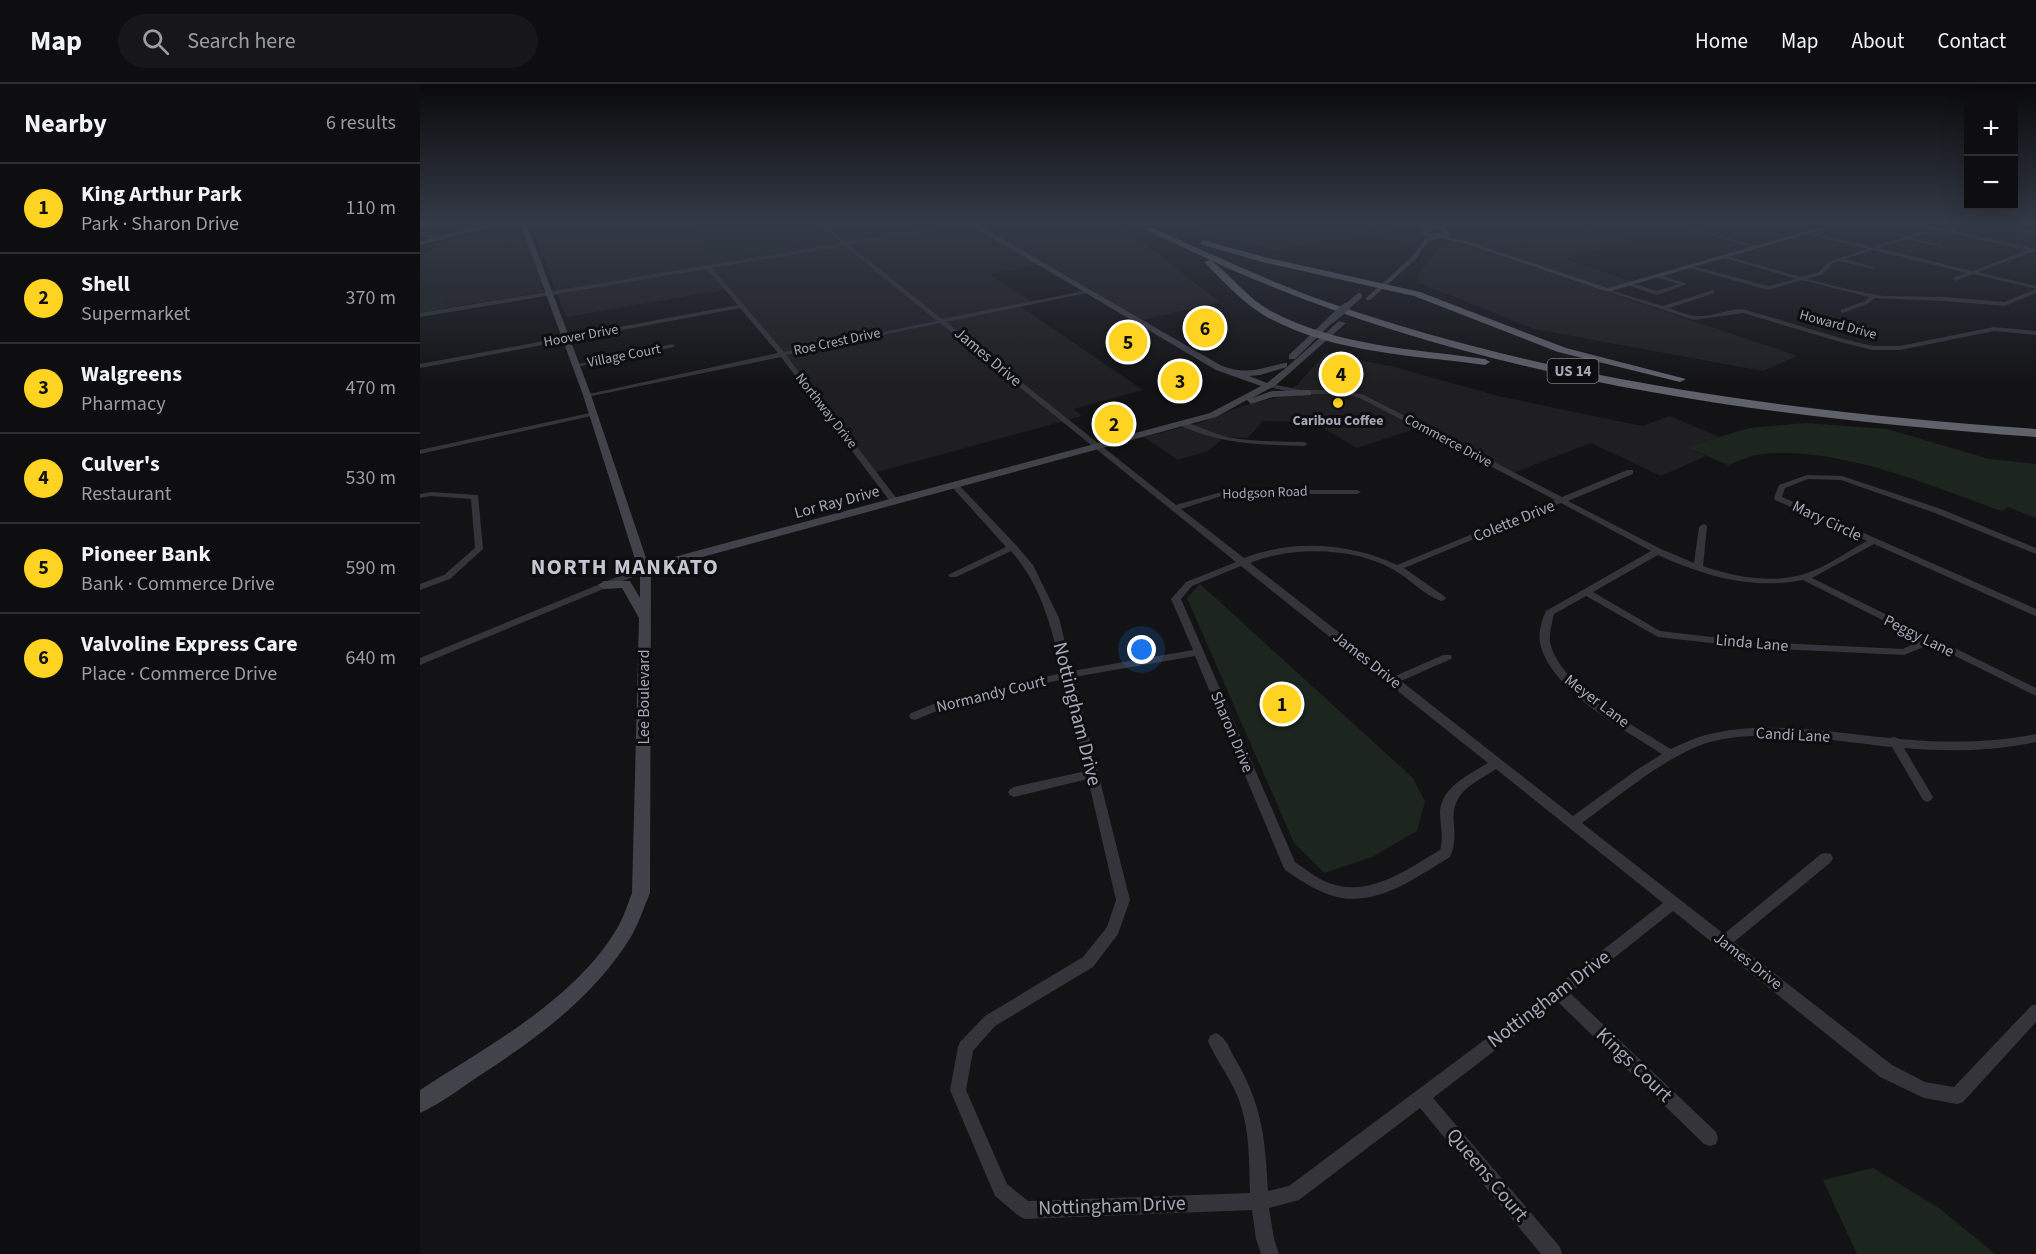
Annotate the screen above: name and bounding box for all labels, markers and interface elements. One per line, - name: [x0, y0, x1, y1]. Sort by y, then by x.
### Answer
- search box: [118, 14, 538, 68]
- text: Map: [30, 21, 82, 61]
- icon: search: [139, 25, 172, 58]
- text: Search here: [187, 25, 296, 57]
- text: Home: [1695, 26, 1748, 56]
- text: Map: [1781, 26, 1819, 56]
- text: About: [1852, 26, 1904, 56]
- text: Contact: [1937, 26, 2006, 56]
- map controls: [1964, 102, 2018, 210]
- button: +: [1964, 102, 2018, 156]
- text: Nearby: [24, 105, 107, 142]
- text: 6 results: [326, 109, 396, 137]
- button: −: [1964, 156, 2018, 210]
- text: King Arthur Park: [81, 178, 242, 210]
- text: 1: [38, 194, 49, 222]
- text: 110 m: [346, 194, 396, 222]
- text: Park · Sharon Drive: [81, 210, 239, 238]
- text: Shell: [81, 268, 130, 300]
- text: 2: [38, 284, 49, 312]
- text: 370 m: [346, 284, 396, 312]
- text: Supermarket: [81, 300, 190, 328]
- street label: Howard Drive: [1797, 305, 1879, 345]
- pin: 6: [1186, 306, 1224, 350]
- street label: Hoover Drive: [542, 320, 620, 352]
- pin: 5: [1108, 320, 1148, 364]
- street label: James Drive: [950, 322, 1026, 392]
- street label: Roe Crest Drive: [792, 323, 882, 361]
- street label: Village Court: [586, 339, 663, 373]
- pin: 4: [1322, 352, 1360, 396]
- text: Walgreens: [81, 358, 182, 390]
- pin: 3: [1160, 358, 1200, 404]
- road number: US 14: [1548, 359, 1598, 383]
- street label: Northway Drive: [790, 369, 862, 453]
- text: 3: [38, 374, 49, 402]
- text: 470 m: [346, 374, 396, 402]
- text: Pharmacy: [81, 390, 165, 418]
- marker: Caribou Coffee: [1331, 396, 1345, 410]
- pin: 2: [1094, 402, 1134, 446]
- street label: Commerce Drive: [1401, 409, 1495, 473]
- place label: Caribou Coffee: [1293, 411, 1383, 431]
- text: Culver's: [81, 448, 160, 480]
- text: 4: [38, 464, 49, 492]
- text: 530 m: [346, 464, 396, 492]
- text: Restaurant: [81, 480, 172, 508]
- street label: Lor Ray Drive: [792, 480, 882, 524]
- street label: Hodgson Road: [1222, 482, 1308, 504]
- street label: Colette Drive: [1470, 495, 1558, 547]
- street label: Mary Circle: [1789, 495, 1865, 547]
- text: Pioneer Bank: [81, 538, 210, 570]
- district label: NORTH MANKATO: [531, 551, 719, 583]
- text: 5: [38, 554, 49, 582]
- text: 590 m: [346, 554, 396, 582]
- text: Bank · Commerce Drive: [81, 570, 275, 598]
- street label: Peggy Lane: [1880, 609, 1958, 663]
- street label: James Drive: [1328, 626, 1406, 694]
- text: Valvoline Express Care: [81, 628, 298, 660]
- street label: Linda Lane: [1715, 629, 1789, 657]
- your location: [1127, 635, 1156, 664]
- street label: Nottingham Drive: [1046, 639, 1108, 789]
- text: 6: [38, 644, 49, 672]
- text: 640 m: [346, 644, 396, 672]
- street label: Lee Boulevard: [633, 649, 655, 745]
- text: Place · Commerce Drive: [81, 660, 277, 688]
- street label: Meyer Lane: [1560, 669, 1634, 733]
- street label: Normandy Court: [934, 670, 1048, 718]
- pin: 1: [1262, 682, 1302, 726]
- street label: Sharon Drive: [1205, 688, 1259, 776]
- street label: Candi Lane: [1755, 722, 1831, 748]
- street label: James Drive: [1709, 927, 1787, 995]
- street label: Nottingham Drive: [1482, 943, 1616, 1055]
- street label: Kings Court: [1589, 1021, 1679, 1109]
- street label: Queens Court: [1440, 1122, 1535, 1228]
- street label: Nottingham Drive: [1038, 1189, 1186, 1223]

